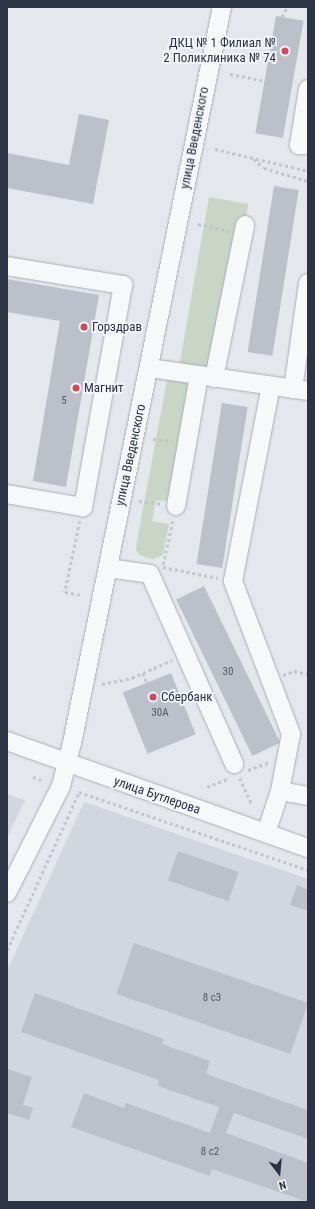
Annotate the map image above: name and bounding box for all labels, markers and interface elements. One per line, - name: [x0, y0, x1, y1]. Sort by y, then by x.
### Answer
- place label: ДКЦ № 1 Филиал № 2 Поликлиника № 74: [163, 36, 276, 67]
- marker: ДКЦ № 1 Филиал № 2 Поликлиника № 74: [279, 45, 291, 57]
- street label: улица Введенского: [177, 86, 213, 190]
- place label: Горздрав: [92, 319, 142, 335]
- marker: Горздрав: [79, 322, 89, 332]
- place label: Магнит: [84, 380, 124, 396]
- marker: Магнит: [71, 383, 81, 393]
- house number: 5: [61, 394, 67, 408]
- street label: улица Введенского: [113, 403, 149, 507]
- house number: 30: [223, 665, 233, 679]
- place label: Сбербанк: [161, 689, 213, 705]
- marker: Сбербанк: [148, 692, 158, 702]
- house number: 30А: [151, 706, 169, 720]
- street label: улица Бутлерова: [112, 774, 202, 818]
- house number: 8 с3: [203, 991, 221, 1005]
- house number: 8 с2: [201, 1145, 219, 1159]
- north arrow: [259, 1153, 299, 1193]
- text: N: [277, 1178, 287, 1192]

